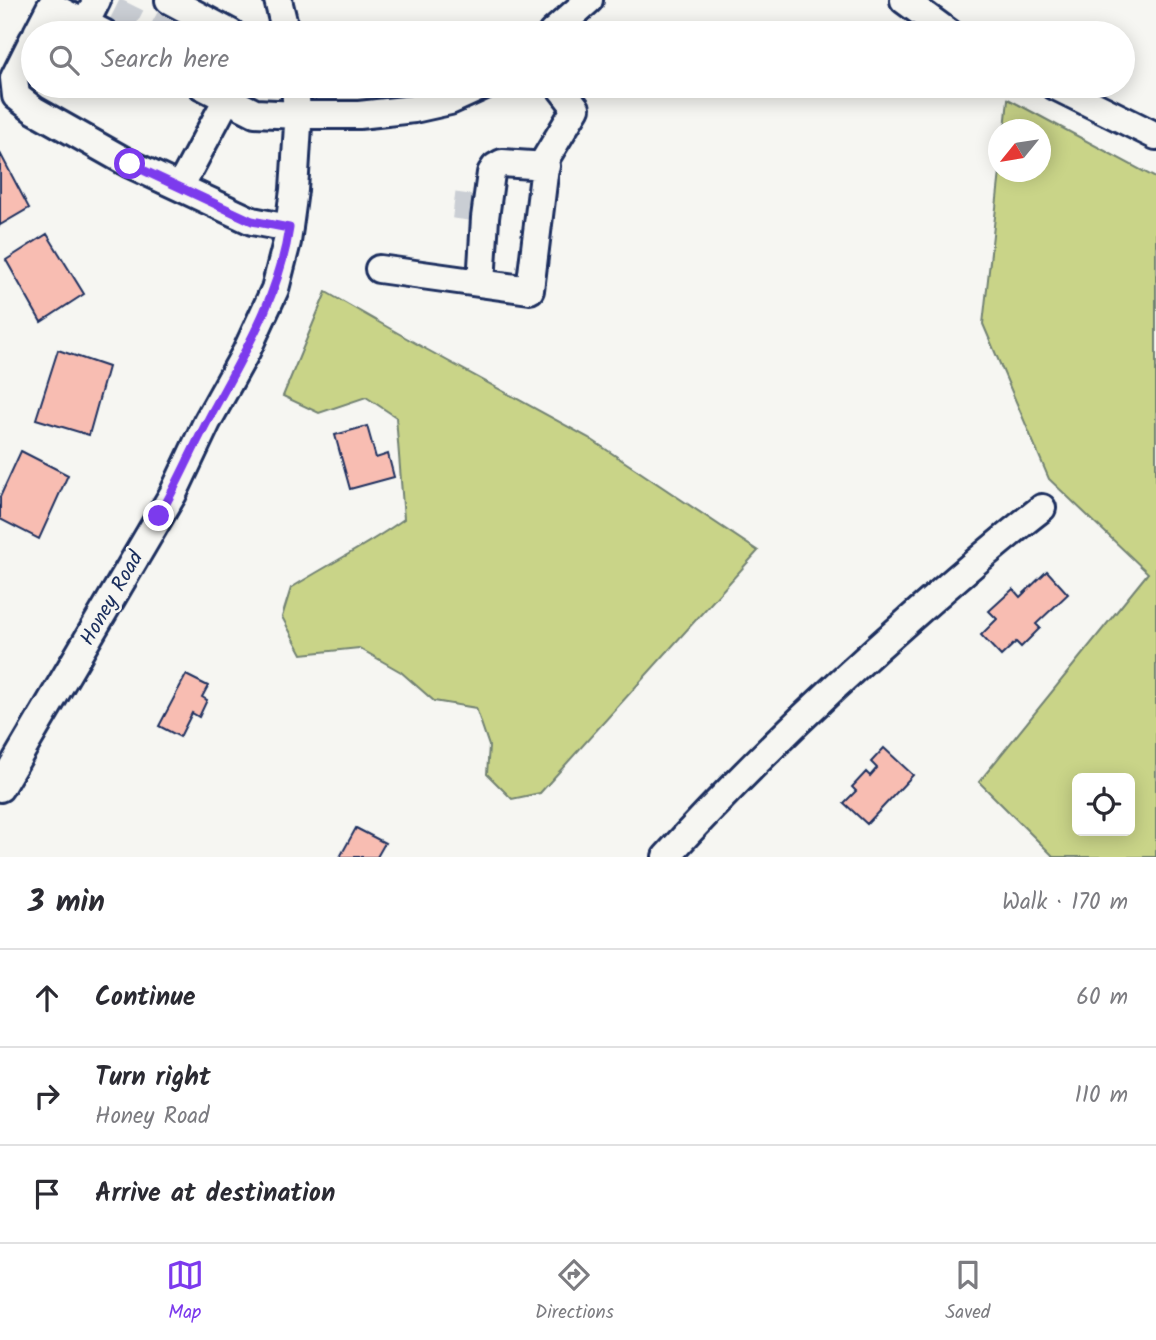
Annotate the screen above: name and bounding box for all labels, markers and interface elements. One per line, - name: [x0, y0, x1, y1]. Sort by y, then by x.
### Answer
- search box: [21, 21, 1135, 98]
- text: Search here: [101, 39, 229, 81]
- icon: search: [45, 41, 83, 79]
- north arrow: [988, 119, 1051, 182]
- route start: [114, 148, 145, 179]
- route end: [143, 500, 174, 531]
- street label: Honey Road: [72, 545, 153, 652]
- map controls: [1072, 773, 1135, 836]
- button: locate: [1072, 773, 1135, 836]
- text: 3 min: [28, 879, 105, 927]
- text: Walk · 170 m: [1002, 885, 1128, 921]
- text: Continue: [95, 977, 196, 1019]
- icon: ahead: [28, 979, 66, 1017]
- text: 60 m: [1076, 980, 1128, 1016]
- text: Turn right: [95, 1057, 211, 1099]
- icon: right: [28, 1077, 66, 1115]
- text: 110 m: [1075, 1078, 1128, 1114]
- text: Honey Road: [95, 1099, 210, 1135]
- text: Arrive at destination: [95, 1173, 335, 1215]
- icon: arrive: [28, 1175, 66, 1213]
- tab: Map: [166, 1256, 204, 1328]
- tab: Directions: [535, 1256, 614, 1328]
- tab: Saved: [945, 1256, 990, 1328]

